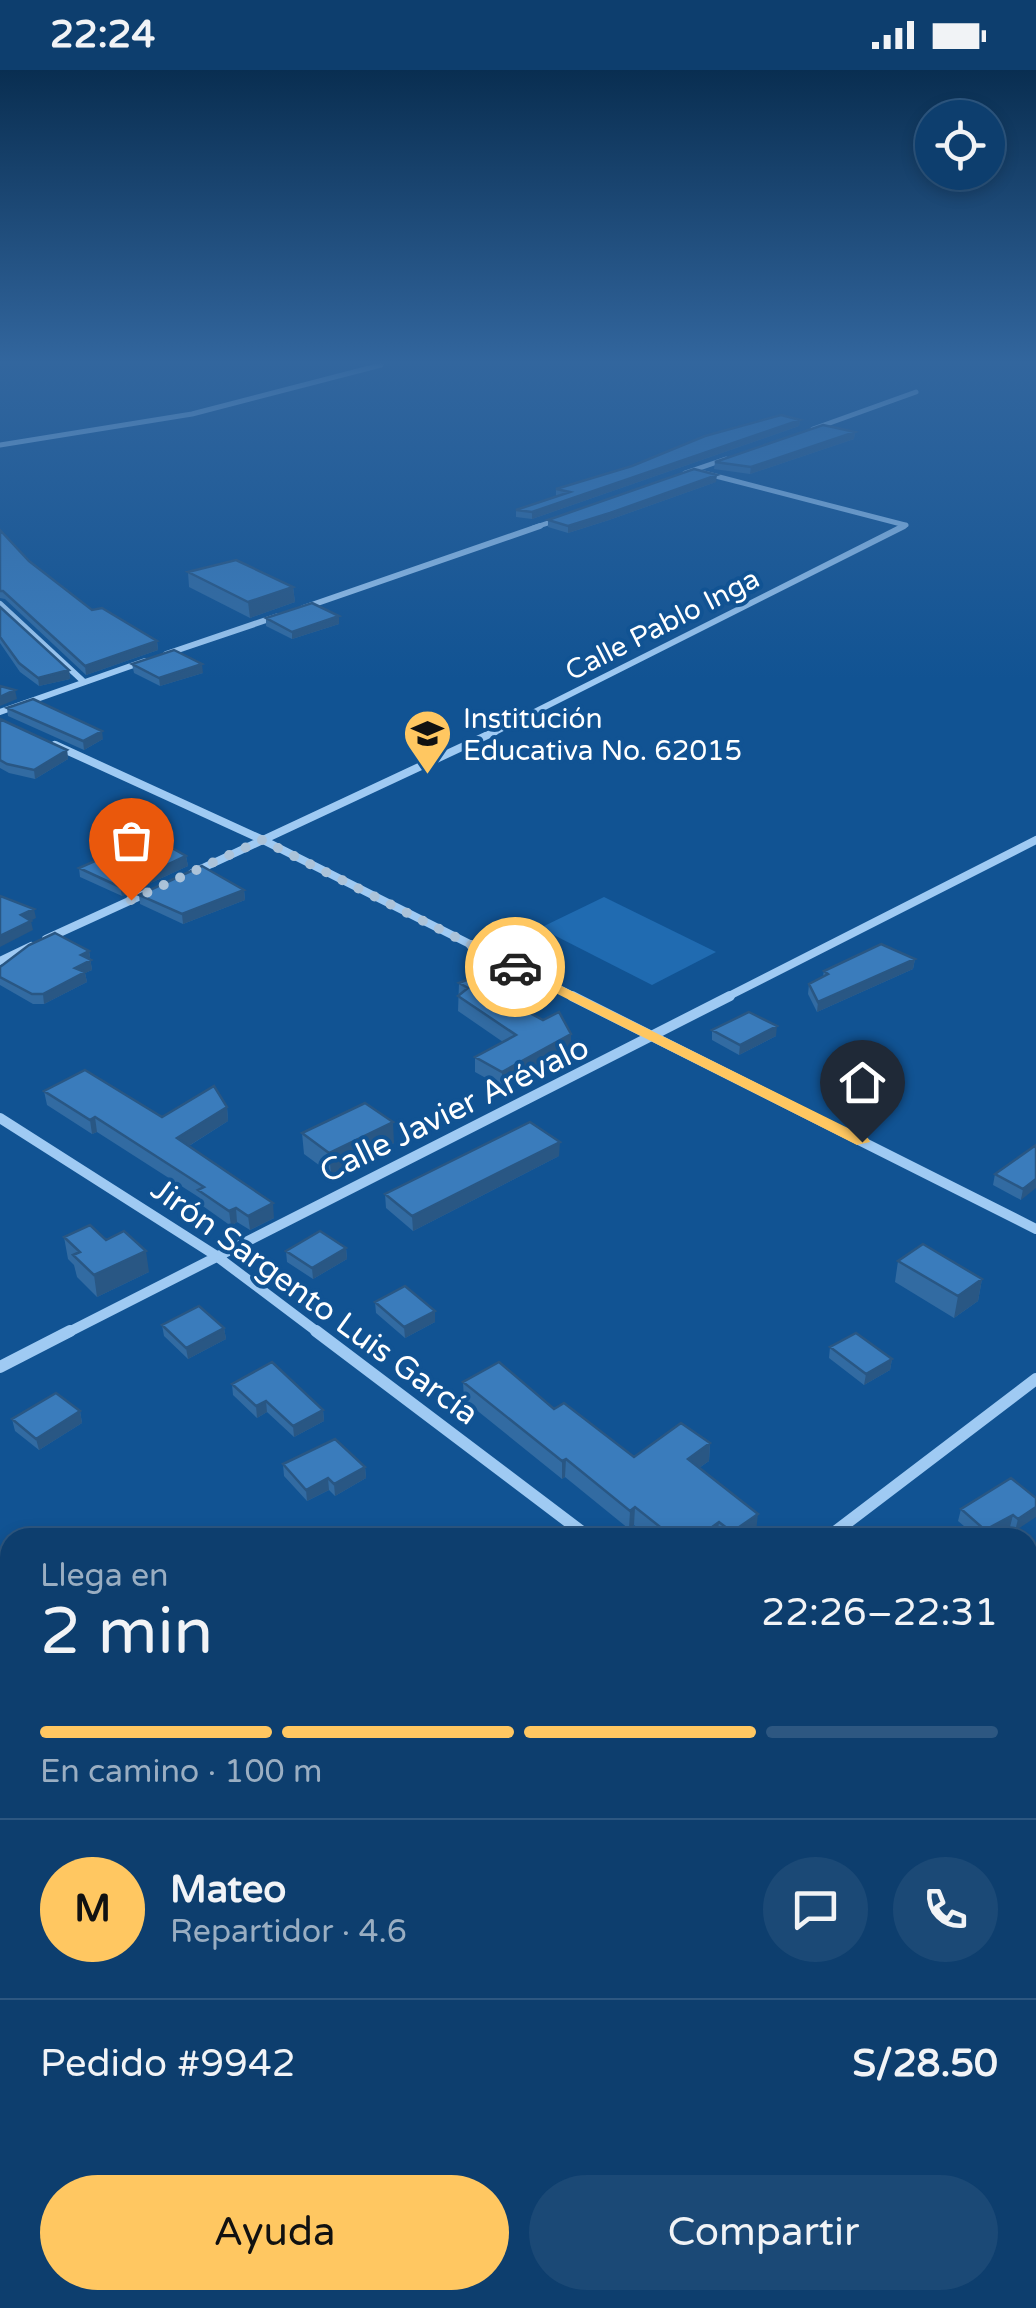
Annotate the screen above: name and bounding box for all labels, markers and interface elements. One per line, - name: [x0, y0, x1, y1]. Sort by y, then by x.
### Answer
- text: 22:24: [50, 12, 155, 58]
- map controls: [915, 100, 1005, 190]
- button: locate: [915, 100, 1005, 190]
- street label: Calle Pablo Inga: [560, 561, 765, 688]
- place label: Institución Educativa No. 62015: [463, 702, 742, 768]
- school or university icon: Institución Educativa No. 62015: [402, 708, 454, 776]
- pin: [89, 798, 174, 901]
- icon: bag: [104, 813, 159, 868]
- courier: [465, 917, 565, 1017]
- icon: car: [488, 940, 543, 995]
- street label: Calle Javier Arévalo: [314, 1028, 595, 1192]
- pin: [820, 1040, 905, 1143]
- icon: home: [835, 1055, 890, 1110]
- street label: Jirón Sargento Luis García: [143, 1170, 485, 1433]
- text: Llega en: [40, 1557, 169, 1595]
- text: 22:26–22:31: [761, 1590, 998, 1636]
- text: 2 min: [40, 1593, 213, 1672]
- text: En camino · 100 m: [40, 1753, 322, 1791]
- button: chat: [763, 1857, 868, 1962]
- button: phone: [893, 1857, 998, 1962]
- text: Mateo: [170, 1867, 286, 1913]
- text: M: [74, 1886, 111, 1932]
- text: Repartidor · 4.6: [170, 1913, 407, 1951]
- text: Pedido #9942: [40, 2041, 296, 2087]
- text: S/28.50: [852, 2041, 998, 2087]
- button: Ayuda: [40, 2175, 509, 2290]
- button: Compartir: [529, 2175, 998, 2290]

